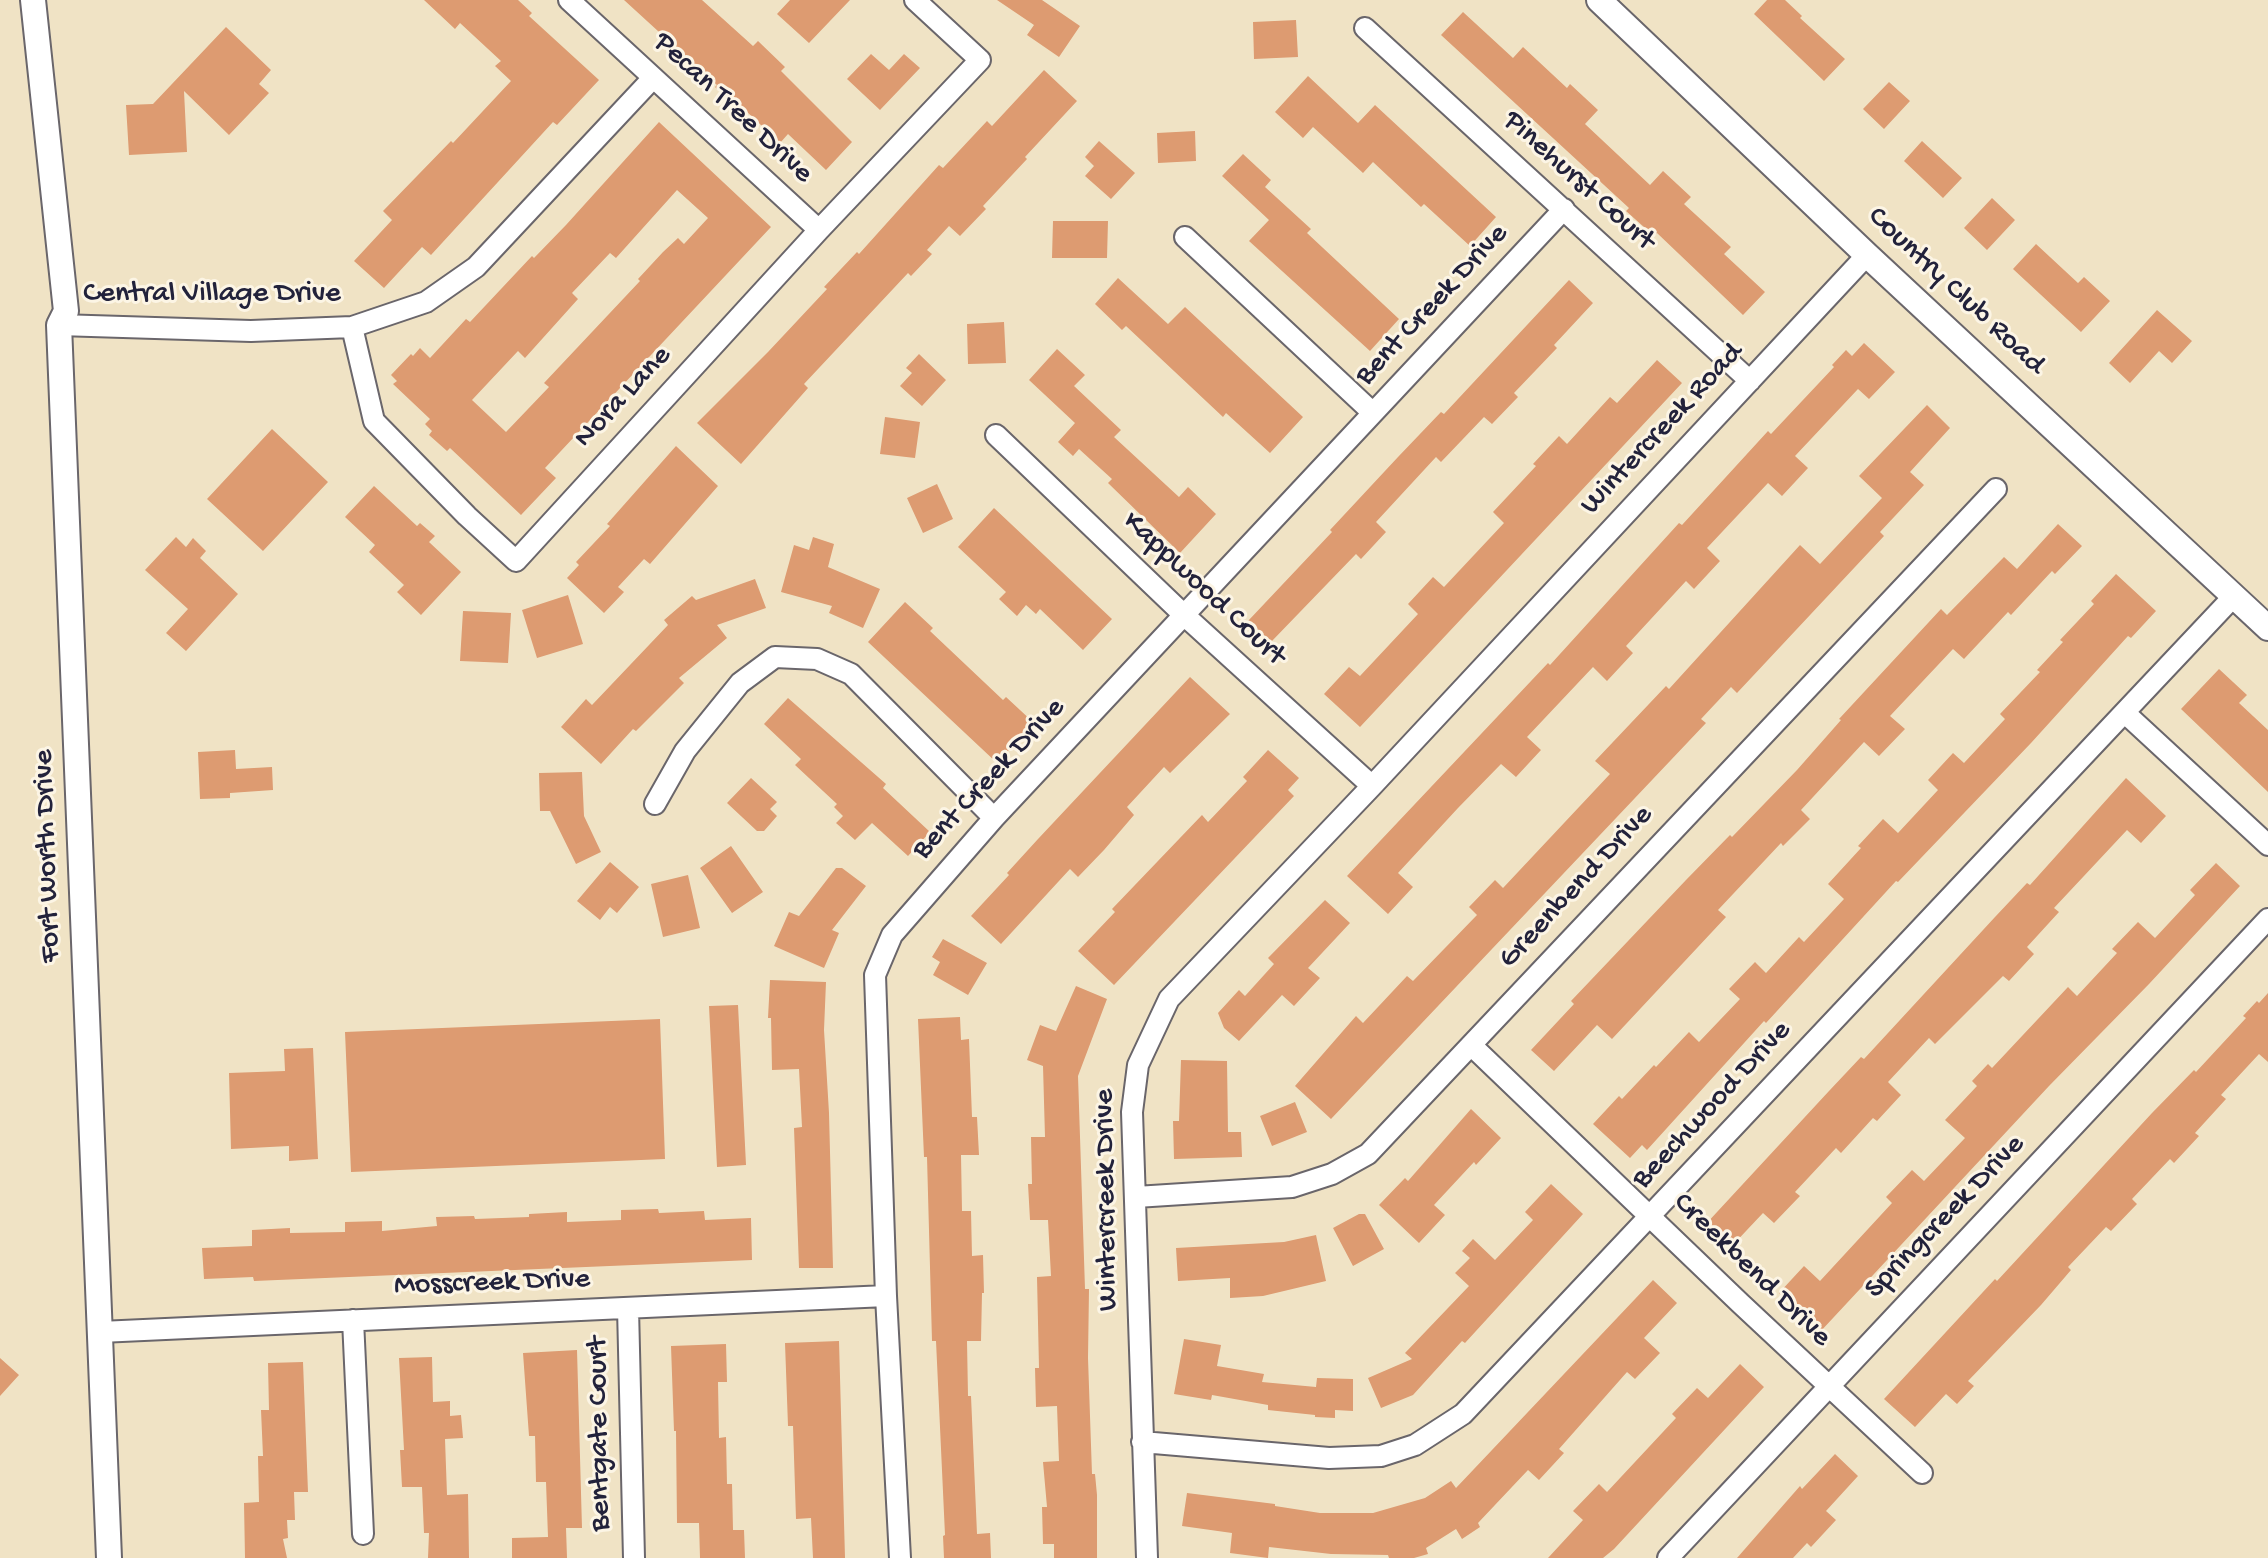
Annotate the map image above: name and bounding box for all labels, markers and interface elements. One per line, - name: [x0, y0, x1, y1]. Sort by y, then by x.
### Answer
- street label: Pecan Tree Drive: [644, 26, 820, 192]
- street label: Pinehurst Court: [1494, 104, 1662, 260]
- street label: Country Club Road: [1859, 200, 2051, 384]
- street label: Bent Creek Drive: [1349, 218, 1517, 394]
- street label: Central Village Drive: [83, 277, 341, 313]
- street label: Wintercreek Road: [1574, 336, 1752, 524]
- street label: Nora Lane: [568, 339, 680, 457]
- street label: Kappwood Court: [1114, 505, 1292, 675]
- street label: Bent Creek Drive: [906, 692, 1074, 868]
- street label: Fort Worth Drive: [27, 749, 71, 963]
- street label: Greenbend Drive: [1492, 799, 1662, 977]
- street label: Beechwood Drive: [1626, 1014, 1800, 1198]
- street label: Wintercreek Drive: [1088, 1089, 1128, 1311]
- street label: Springcreek Drive: [1858, 1128, 2034, 1308]
- street label: Creekbend Drive: [1664, 1186, 1838, 1356]
- street label: Mosscreek Drive: [393, 1263, 591, 1305]
- street label: Bentgate Court: [581, 1336, 621, 1532]

